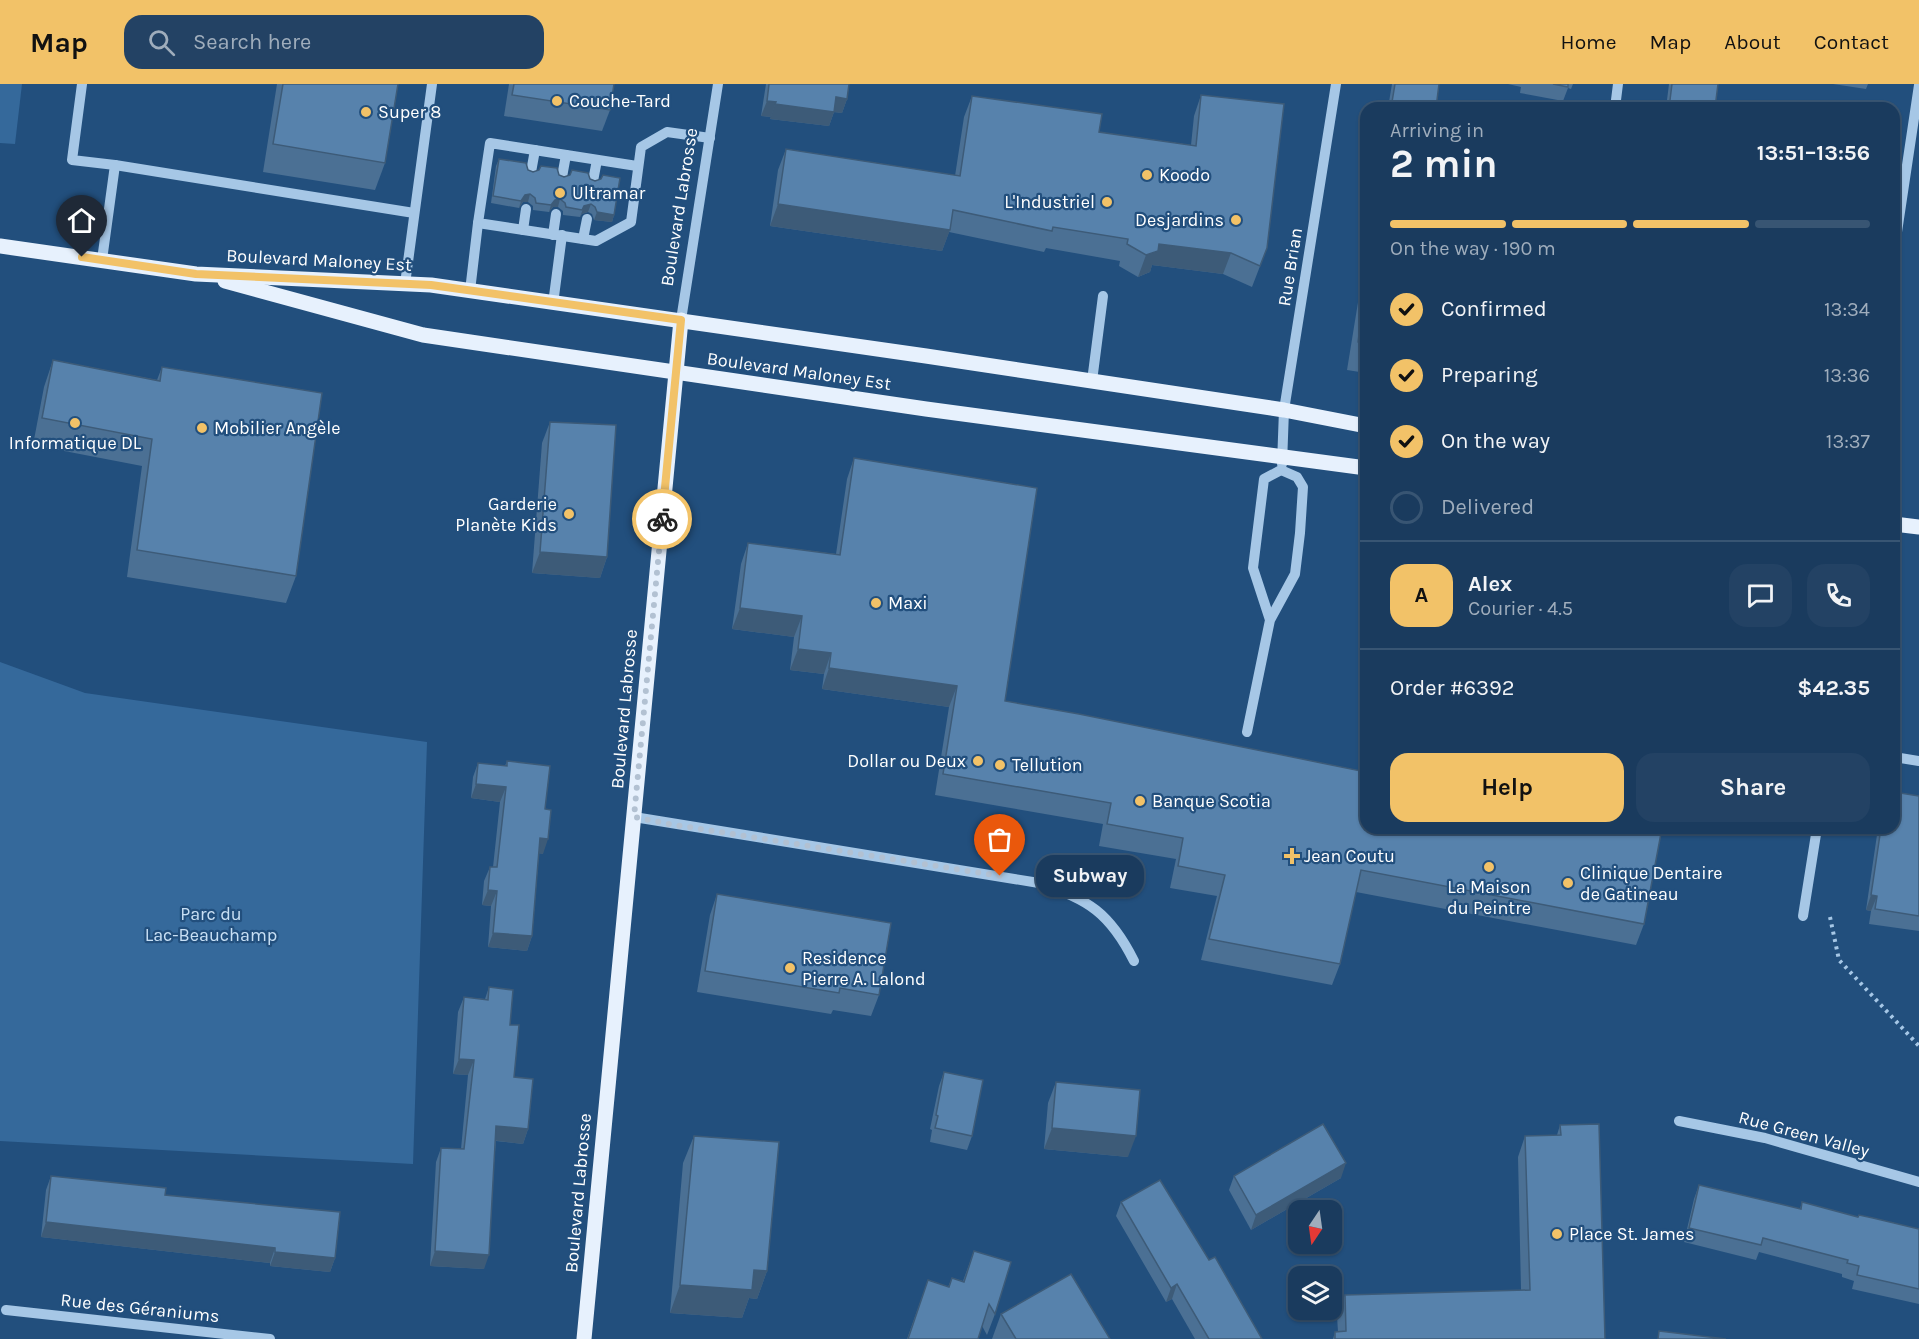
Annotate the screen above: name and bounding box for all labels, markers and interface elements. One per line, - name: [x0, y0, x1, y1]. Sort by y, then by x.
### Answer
- search box: [124, 15, 544, 69]
- text: Map: [30, 26, 88, 59]
- icon: search: [145, 26, 178, 59]
- text: Search here: [193, 29, 311, 55]
- text: Home: [1561, 30, 1617, 54]
- text: Map: [1650, 30, 1691, 54]
- text: About: [1724, 30, 1781, 54]
- text: Contact: [1814, 30, 1889, 54]
- place label: Couche-Tard: [569, 90, 671, 112]
- marker: Couche-Tard: [550, 94, 564, 108]
- place label: Super 8: [378, 101, 441, 123]
- marker: Super 8: [359, 105, 373, 119]
- text: Arriving in: [1390, 119, 1484, 142]
- street label: Boulevard Labrosse: [656, 126, 702, 288]
- text: 13:51–13:56: [1757, 140, 1870, 166]
- text: 2 min: [1390, 141, 1498, 187]
- place label: Koodo: [1159, 164, 1210, 186]
- marker: Koodo: [1140, 168, 1154, 182]
- place label: Ultramar: [572, 182, 646, 204]
- marker: Ultramar: [553, 186, 567, 200]
- place label: L'Industriel: [1004, 191, 1095, 213]
- pin: [56, 195, 107, 257]
- marker: L'Industriel: [1100, 195, 1114, 209]
- icon: home: [65, 204, 98, 237]
- place label: Desjardins: [1135, 209, 1224, 231]
- marker: Desjardins: [1229, 213, 1243, 227]
- street label: Rue Brian: [1273, 226, 1307, 308]
- text: On the way · 190 m: [1390, 237, 1556, 260]
- street label: Boulevard Maloney Est: [226, 244, 413, 276]
- icon: check: [1390, 293, 1423, 326]
- text: Confirmed: [1441, 296, 1547, 322]
- text: 13:34: [1824, 298, 1870, 321]
- street label: Boulevard Maloney Est: [705, 347, 893, 395]
- icon: check: [1390, 359, 1423, 392]
- text: Preparing: [1441, 362, 1538, 388]
- text: 13:36: [1824, 364, 1870, 387]
- marker: Informatique DL: [68, 416, 82, 430]
- place label: Mobilier Angèle: [214, 417, 340, 439]
- marker: Mobilier Angèle: [195, 421, 209, 435]
- icon: check: [1390, 425, 1423, 458]
- text: On the way: [1441, 428, 1550, 454]
- text: 13:37: [1826, 430, 1870, 453]
- place label: Informatique DL: [9, 432, 142, 454]
- courier: [632, 489, 692, 549]
- place label: Garderie Planète Kids: [455, 493, 557, 536]
- text: Delivered: [1441, 494, 1534, 520]
- icon: bike: [646, 503, 679, 536]
- marker: Garderie Planète Kids: [562, 507, 576, 521]
- button: chat: [1729, 564, 1792, 627]
- button: phone: [1807, 564, 1870, 627]
- text: Alex: [1468, 571, 1512, 597]
- text: A: [1415, 582, 1428, 608]
- place label: Maxi: [888, 592, 928, 614]
- marker: Maxi: [869, 596, 883, 610]
- text: Courier · 4.5: [1468, 597, 1573, 620]
- street label: Boulevard Labrosse: [606, 628, 642, 790]
- text: Order #6392: [1390, 675, 1515, 701]
- text: $42.35: [1797, 675, 1870, 701]
- place label: Dollar ou Deux: [847, 750, 966, 772]
- button: Help: [1390, 753, 1624, 822]
- button: Share: [1636, 753, 1870, 822]
- marker: Dollar ou Deux: [971, 754, 985, 768]
- place label: Tellution: [1012, 754, 1083, 776]
- marker: Tellution: [993, 758, 1007, 772]
- place label: Banque Scotia: [1152, 790, 1271, 812]
- marker: Banque Scotia: [1133, 794, 1147, 808]
- pin: [974, 814, 1025, 876]
- icon: bag: [983, 823, 1016, 856]
- place label: Jean Coutu: [1304, 845, 1395, 867]
- marker: Jean Coutu: [1285, 849, 1299, 863]
- callout: Subway: [1036, 855, 1144, 897]
- marker: La Maison du Peintre: [1482, 860, 1496, 874]
- place label: Clinique Dentaire de Gatineau: [1580, 862, 1722, 905]
- text: Subway: [1053, 864, 1127, 887]
- place label: La Maison du Peintre: [1447, 876, 1531, 919]
- marker: Clinique Dentaire de Gatineau: [1561, 876, 1575, 890]
- park label: Parc du Lac-Beauchamp: [145, 903, 277, 946]
- place label: Residence Pierre A. Lalond: [802, 947, 926, 990]
- marker: Residence Pierre A. Lalond: [783, 961, 797, 975]
- street label: Rue Green Valley: [1736, 1106, 1872, 1162]
- street label: Boulevard Labrosse: [560, 1112, 596, 1274]
- north arrow: [1288, 1200, 1342, 1254]
- map controls: [1288, 1200, 1342, 1320]
- place label: Place St. James: [1569, 1223, 1695, 1245]
- marker: Place St. James: [1550, 1227, 1564, 1241]
- button: layers: [1288, 1266, 1342, 1320]
- street label: Rue des Géraniums: [59, 1289, 221, 1327]

